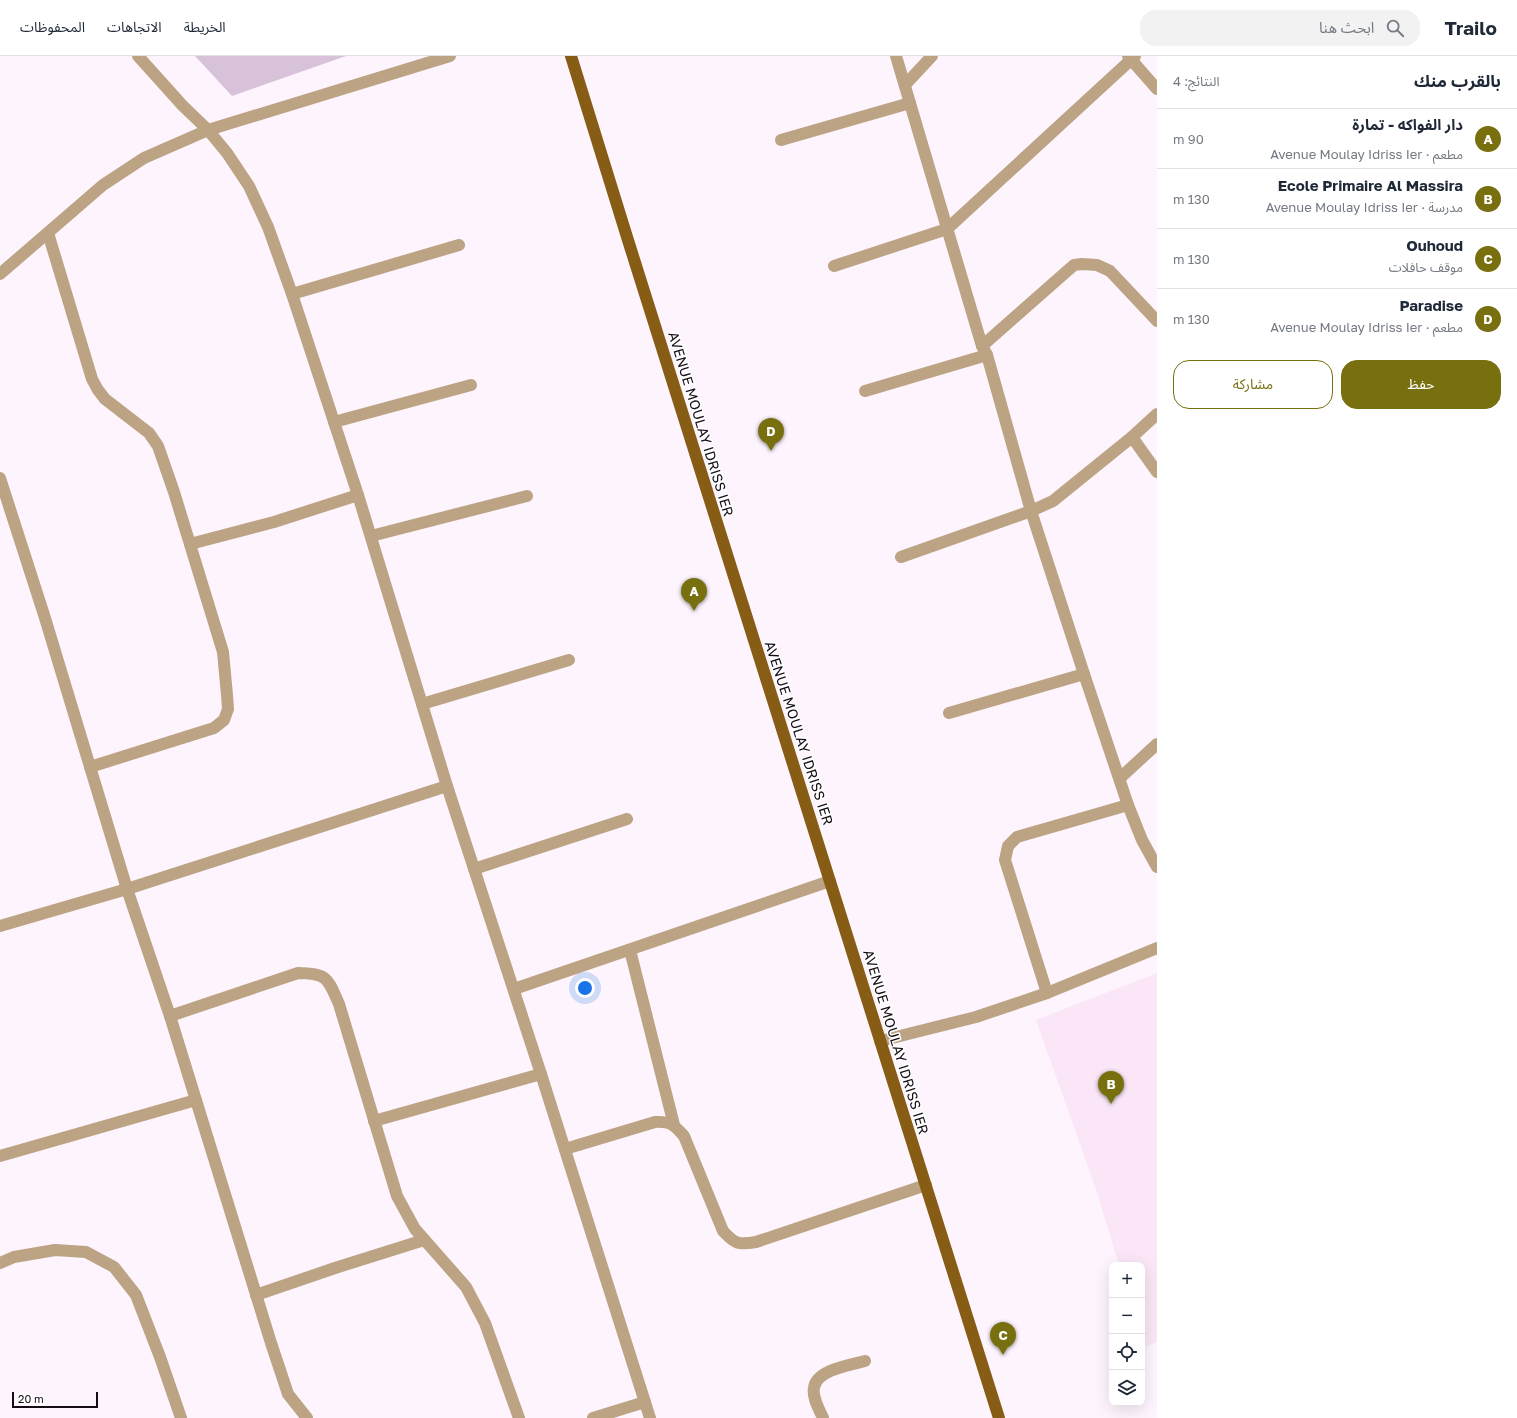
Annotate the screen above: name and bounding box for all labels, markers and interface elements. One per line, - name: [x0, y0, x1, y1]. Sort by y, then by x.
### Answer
- search box: [1140, 10, 1420, 46]
- text: Trailo: [1444, 16, 1497, 39]
- icon: search: [1384, 17, 1406, 39]
- text: المحفوظات: [20, 18, 85, 35]
- text: الاتجاهات: [107, 18, 162, 35]
- text: الخريطة: [184, 18, 226, 35]
- text: ابحث هنا: [1319, 18, 1374, 36]
- text: بالقرب منك: [1414, 70, 1501, 91]
- text: النتائج: 4: [1173, 73, 1220, 89]
- text: دار الفواكه - تمارة: [1352, 115, 1463, 133]
- text: 90 m: [1173, 131, 1204, 147]
- text: A: [1483, 131, 1493, 147]
- text: مطعم · Avenue Moulay Idriss Ier: [1270, 146, 1463, 162]
- text: Ecole Primaire Al Massira: [1278, 176, 1463, 194]
- text: 130 m: [1173, 191, 1210, 207]
- text: B: [1483, 191, 1493, 207]
- text: مدرسة · Avenue Moulay Idriss Ier: [1266, 199, 1463, 215]
- text: Ouhoud: [1406, 236, 1463, 254]
- text: 130 m: [1173, 251, 1210, 267]
- text: C: [1483, 251, 1493, 267]
- text: موقف حافلات: [1389, 259, 1463, 275]
- text: Paradise: [1400, 296, 1463, 314]
- text: 130 m: [1173, 311, 1210, 327]
- text: D: [1483, 311, 1493, 327]
- text: مطعم · Avenue Moulay Idriss Ier: [1270, 319, 1463, 335]
- street label: AVENUE MOULAY IDRISS IER: [665, 329, 738, 518]
- button: مشاركة: [1173, 360, 1333, 409]
- button: حفظ: [1341, 360, 1501, 409]
- pin: D: [758, 418, 784, 451]
- pin: A: [681, 578, 707, 611]
- street label: AVENUE MOULAY IDRISS IER: [762, 639, 837, 827]
- street label: AVENUE MOULAY IDRISS IER: [860, 947, 933, 1136]
- your location: [575, 978, 595, 998]
- pin: B: [1098, 1071, 1124, 1104]
- map controls: [1109, 1262, 1145, 1406]
- button: +: [1109, 1262, 1145, 1298]
- button: −: [1109, 1298, 1145, 1334]
- pin: C: [990, 1322, 1016, 1355]
- button: locate: [1109, 1334, 1145, 1370]
- button: layers: [1109, 1370, 1145, 1406]
- scale bar: [12, 1390, 98, 1409]
- text: 20 m: [18, 1392, 44, 1405]

